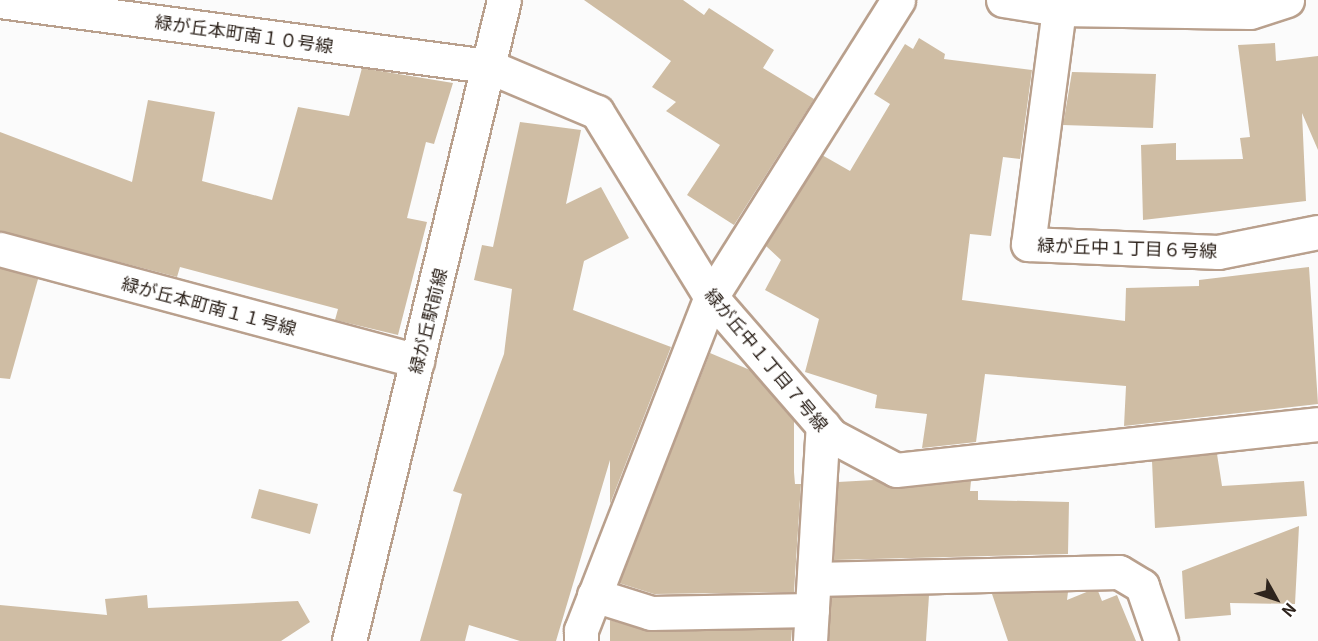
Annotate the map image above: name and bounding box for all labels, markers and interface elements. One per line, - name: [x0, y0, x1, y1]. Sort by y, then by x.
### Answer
- street label: 緑が丘本町南１０号線: [153, 10, 335, 56]
- street label: 緑が丘中１丁目６号線: [1037, 233, 1217, 261]
- street label: 緑が丘駅前線: [403, 266, 451, 376]
- street label: 緑が丘本町南１１号線: [119, 271, 299, 339]
- street label: 緑が丘中１丁目７号線: [701, 283, 833, 435]
- north arrow: [1246, 569, 1306, 629]
- text: N: [1277, 598, 1303, 623]

